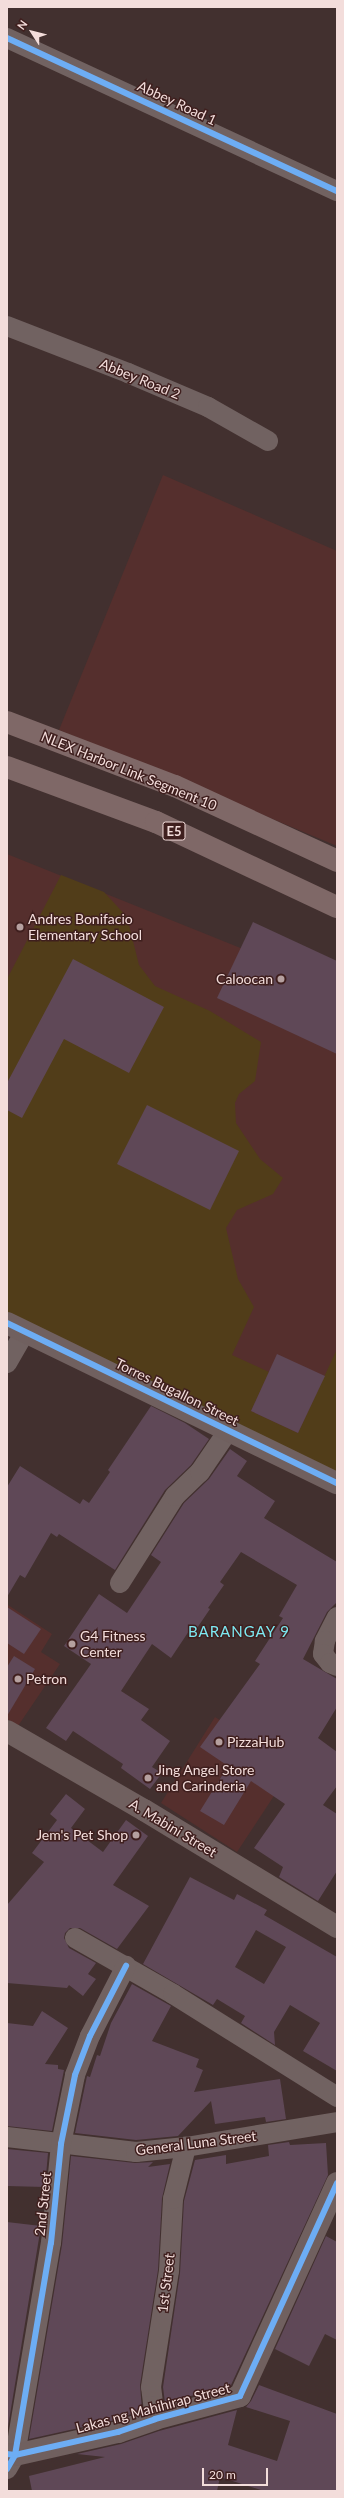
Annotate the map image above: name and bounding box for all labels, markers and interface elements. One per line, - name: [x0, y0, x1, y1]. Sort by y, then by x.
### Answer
- north arrow: [12, 12, 52, 52]
- text: N: [14, 17, 30, 32]
- street label: Abbey Road 1: [135, 77, 219, 129]
- street label: Abbey Road 2: [97, 355, 183, 403]
- street label: NLEX Harbor Link Segment 10: [39, 728, 219, 814]
- road number: E5: [162, 820, 186, 842]
- place label: Andres Bonifacio Elementary School: [28, 911, 142, 944]
- marker: Andres Bonifacio Elementary School: [15, 922, 25, 932]
- place label: Caloocan: [216, 971, 273, 987]
- marker: Caloocan: [276, 974, 286, 984]
- street label: Torres Bugallon Street: [113, 1355, 241, 1429]
- district label: BARANGAY 9: [188, 1623, 290, 1641]
- place label: G4 Fitness Center: [80, 1628, 146, 1660]
- marker: G4 Fitness Center: [67, 1639, 77, 1649]
- place label: Petron: [26, 1671, 67, 1687]
- marker: Petron: [13, 1674, 23, 1684]
- place label: PizzaHub: [227, 1734, 284, 1750]
- marker: PizzaHub: [214, 1737, 224, 1747]
- place label: Jing Angel Store and Carinderia: [156, 1762, 255, 1794]
- marker: Jing Angel Store and Carinderia: [143, 1773, 153, 1783]
- street label: A. Mabini Street: [126, 1795, 220, 1861]
- place label: Jem's Pet Shop: [36, 1827, 128, 1843]
- marker: Jem's Pet Shop: [131, 1830, 141, 1840]
- street label: General Luna Street: [135, 2127, 257, 2159]
- street label: 2nd Street: [31, 2171, 55, 2237]
- street label: 1st Street: [154, 2252, 178, 2314]
- street label: Lakas ng Mahihirap Street: [74, 2379, 232, 2437]
- scale bar: [204, 2460, 270, 2486]
- text: 20 m: [209, 2467, 236, 2482]

